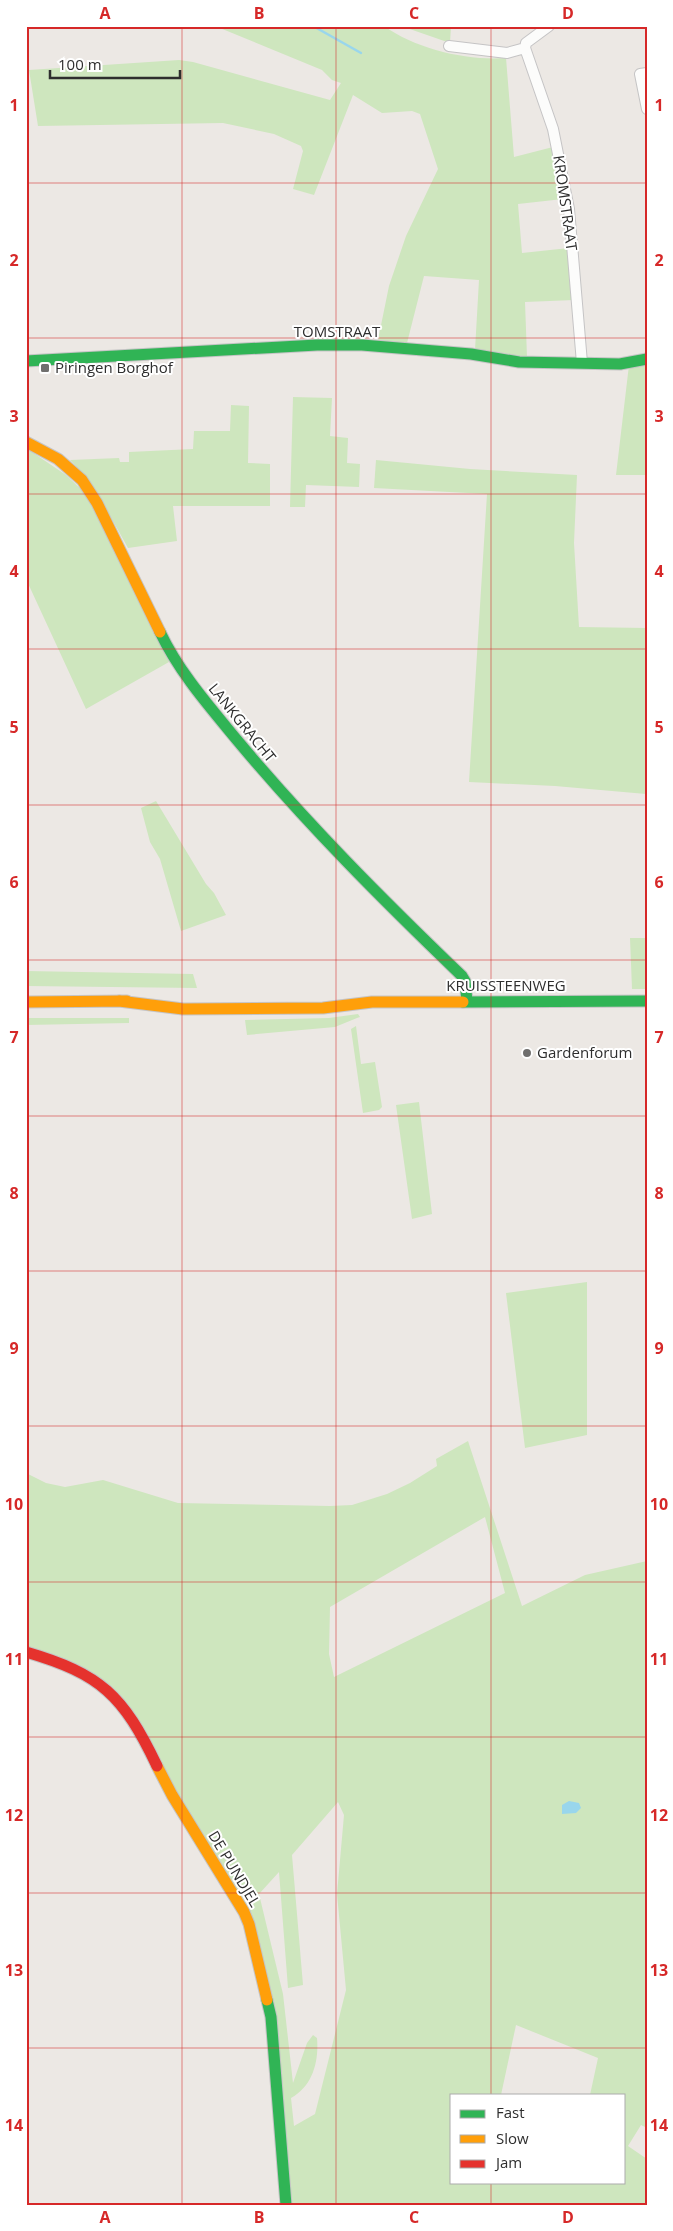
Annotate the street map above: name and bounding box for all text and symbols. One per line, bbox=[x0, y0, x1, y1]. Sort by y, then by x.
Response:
text: A bbox=[99, 2, 111, 24]
text: B bbox=[254, 2, 264, 24]
text: C bbox=[409, 2, 419, 24]
text: D bbox=[562, 2, 574, 24]
scale bar bbox=[50, 48, 180, 80]
text: 100 m bbox=[58, 54, 102, 74]
text: 1 bbox=[9, 94, 19, 116]
text: 1 bbox=[654, 94, 664, 116]
street label: KROMSTRAAT bbox=[549, 154, 583, 253]
text: 2 bbox=[9, 249, 19, 271]
text: 2 bbox=[654, 249, 664, 271]
street label: TOMSTRAAT bbox=[294, 321, 381, 341]
place label: Piringen Borghof bbox=[55, 357, 174, 377]
marker: Piringen Borghof bbox=[39, 362, 51, 374]
text: 3 bbox=[9, 405, 19, 427]
text: 3 bbox=[654, 405, 664, 427]
text: 4 bbox=[9, 560, 19, 582]
text: 4 bbox=[654, 560, 664, 582]
street label: LANKGRACHT bbox=[205, 679, 281, 767]
text: 5 bbox=[9, 716, 19, 738]
text: 5 bbox=[654, 716, 664, 738]
text: 6 bbox=[9, 871, 19, 893]
text: 6 bbox=[654, 871, 664, 893]
street label: KRUISSTEENWEG bbox=[446, 975, 566, 995]
text: 7 bbox=[9, 1026, 19, 1048]
text: 7 bbox=[654, 1026, 664, 1048]
place label: Gardenforum bbox=[537, 1042, 632, 1062]
marker: Gardenforum bbox=[521, 1047, 533, 1059]
text: 8 bbox=[9, 1182, 19, 1204]
text: 8 bbox=[654, 1182, 664, 1204]
text: 9 bbox=[9, 1337, 19, 1359]
text: 9 bbox=[654, 1337, 664, 1359]
text: 10 bbox=[5, 1493, 23, 1515]
text: 10 bbox=[650, 1493, 668, 1515]
text: 11 bbox=[5, 1648, 23, 1670]
text: 11 bbox=[650, 1648, 668, 1670]
text: 12 bbox=[5, 1804, 23, 1826]
text: 12 bbox=[650, 1804, 668, 1826]
street label: DE PUNDJEL bbox=[204, 1827, 266, 1910]
text: 13 bbox=[5, 1959, 23, 1981]
text: 13 bbox=[650, 1959, 668, 1981]
legend bbox=[450, 2094, 626, 2184]
text: Fast bbox=[496, 2102, 525, 2122]
text: 14 bbox=[5, 2114, 23, 2136]
text: 14 bbox=[650, 2114, 668, 2136]
text: Slow bbox=[496, 2128, 529, 2148]
text: Jam bbox=[494, 2152, 522, 2172]
text: A bbox=[99, 2206, 111, 2228]
text: B bbox=[254, 2206, 264, 2228]
text: C bbox=[409, 2206, 419, 2228]
text: D bbox=[562, 2206, 574, 2228]

